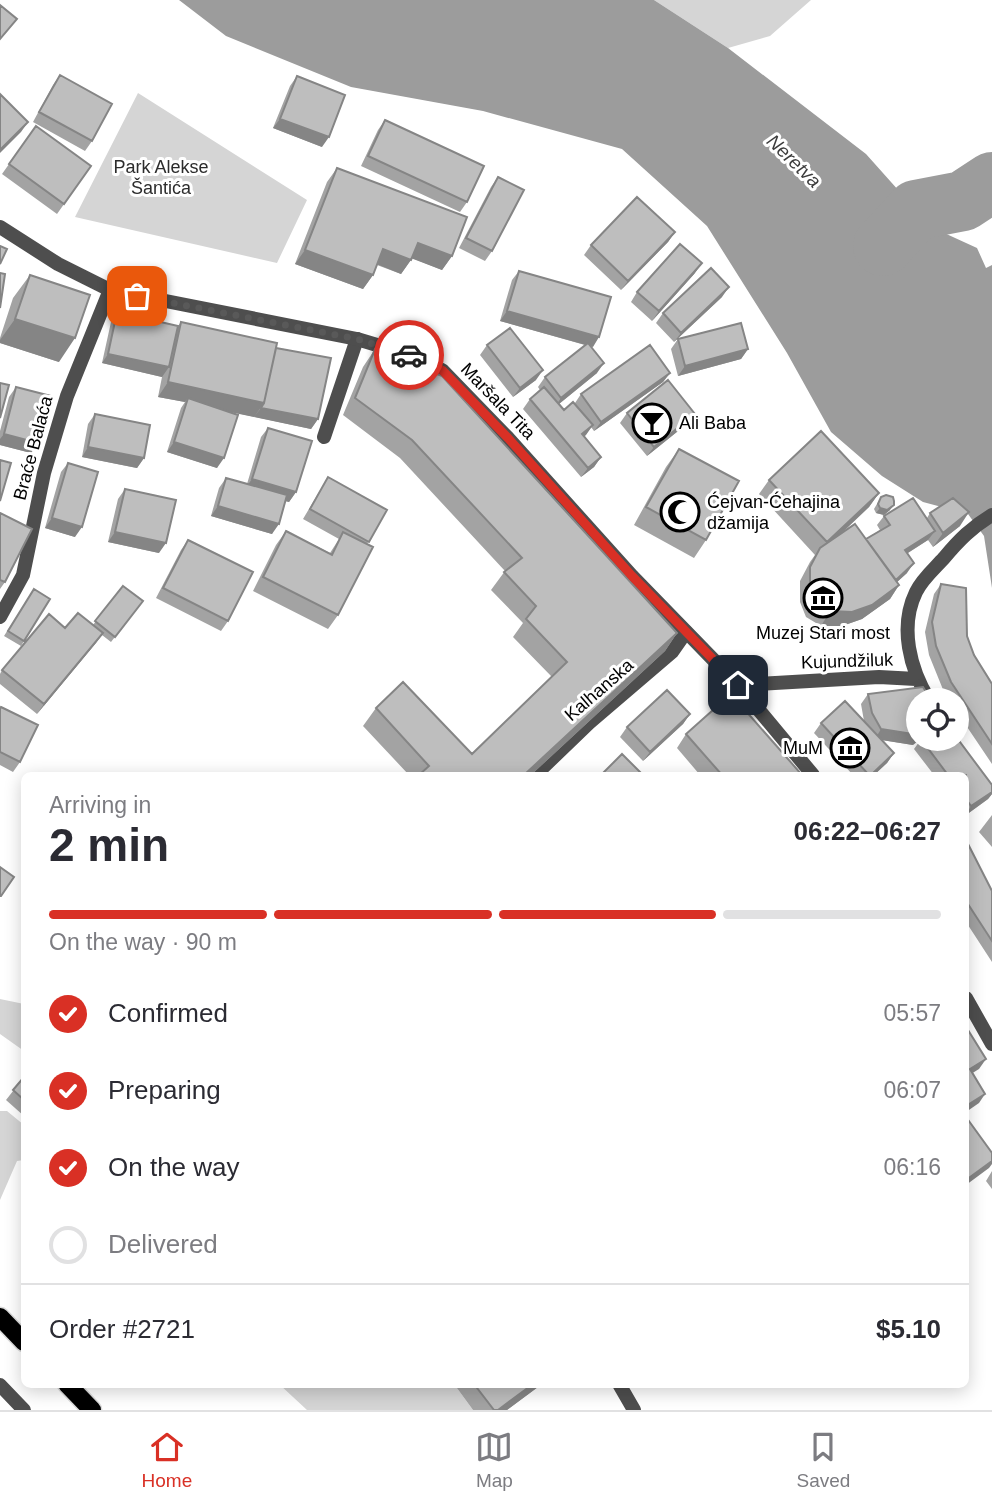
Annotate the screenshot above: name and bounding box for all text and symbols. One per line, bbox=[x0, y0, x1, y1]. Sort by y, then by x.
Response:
water label: Neretva bbox=[763, 130, 825, 192]
park label: Park Alekse Šantića bbox=[113, 157, 209, 198]
pin bbox=[107, 266, 167, 326]
icon: bag bbox=[118, 277, 156, 315]
courier bbox=[374, 320, 444, 390]
icon: car bbox=[390, 336, 428, 374]
street label: Maršala Tita bbox=[457, 359, 540, 444]
street label: Braće Balaća bbox=[9, 393, 57, 502]
bar icon: Ali Baba bbox=[631, 402, 673, 444]
place label: Ali Baba bbox=[679, 413, 747, 433]
mosque icon: Ćejvan-Ćehajina džamija bbox=[659, 491, 701, 533]
place label: Ćejvan-Ćehajina džamija bbox=[707, 491, 841, 533]
museum icon: Muzej Stari most bbox=[802, 577, 844, 619]
place label: Muzej Stari most bbox=[756, 623, 890, 643]
street label: Kujundžiluk bbox=[801, 649, 894, 673]
street label: Kalhanska bbox=[561, 654, 638, 725]
pin bbox=[708, 655, 768, 715]
icon: home bbox=[719, 666, 757, 704]
map controls bbox=[906, 688, 969, 751]
button: locate bbox=[906, 688, 969, 751]
museum icon: MuM bbox=[829, 727, 871, 769]
place label: MuM bbox=[783, 738, 823, 758]
text: Arriving in bbox=[49, 792, 151, 818]
text: 06:22–06:27 bbox=[794, 816, 941, 846]
text: 2 min bbox=[49, 819, 169, 871]
text: On the way · 90 m bbox=[49, 929, 237, 955]
icon: check bbox=[49, 995, 87, 1033]
text: Confirmed bbox=[108, 998, 228, 1028]
text: 05:57 bbox=[883, 1000, 941, 1026]
icon: check bbox=[49, 1072, 87, 1110]
text: Preparing bbox=[108, 1075, 221, 1105]
text: 06:07 bbox=[883, 1077, 941, 1103]
icon: check bbox=[49, 1149, 87, 1187]
text: On the way bbox=[108, 1152, 240, 1182]
text: 06:16 bbox=[883, 1154, 941, 1180]
text: Delivered bbox=[108, 1229, 218, 1259]
text: Order #2721 bbox=[49, 1314, 195, 1344]
text: $5.10 bbox=[876, 1314, 941, 1344]
tab: Home bbox=[142, 1428, 192, 1492]
tab: Map bbox=[475, 1428, 513, 1492]
tab: Saved bbox=[797, 1428, 850, 1492]

